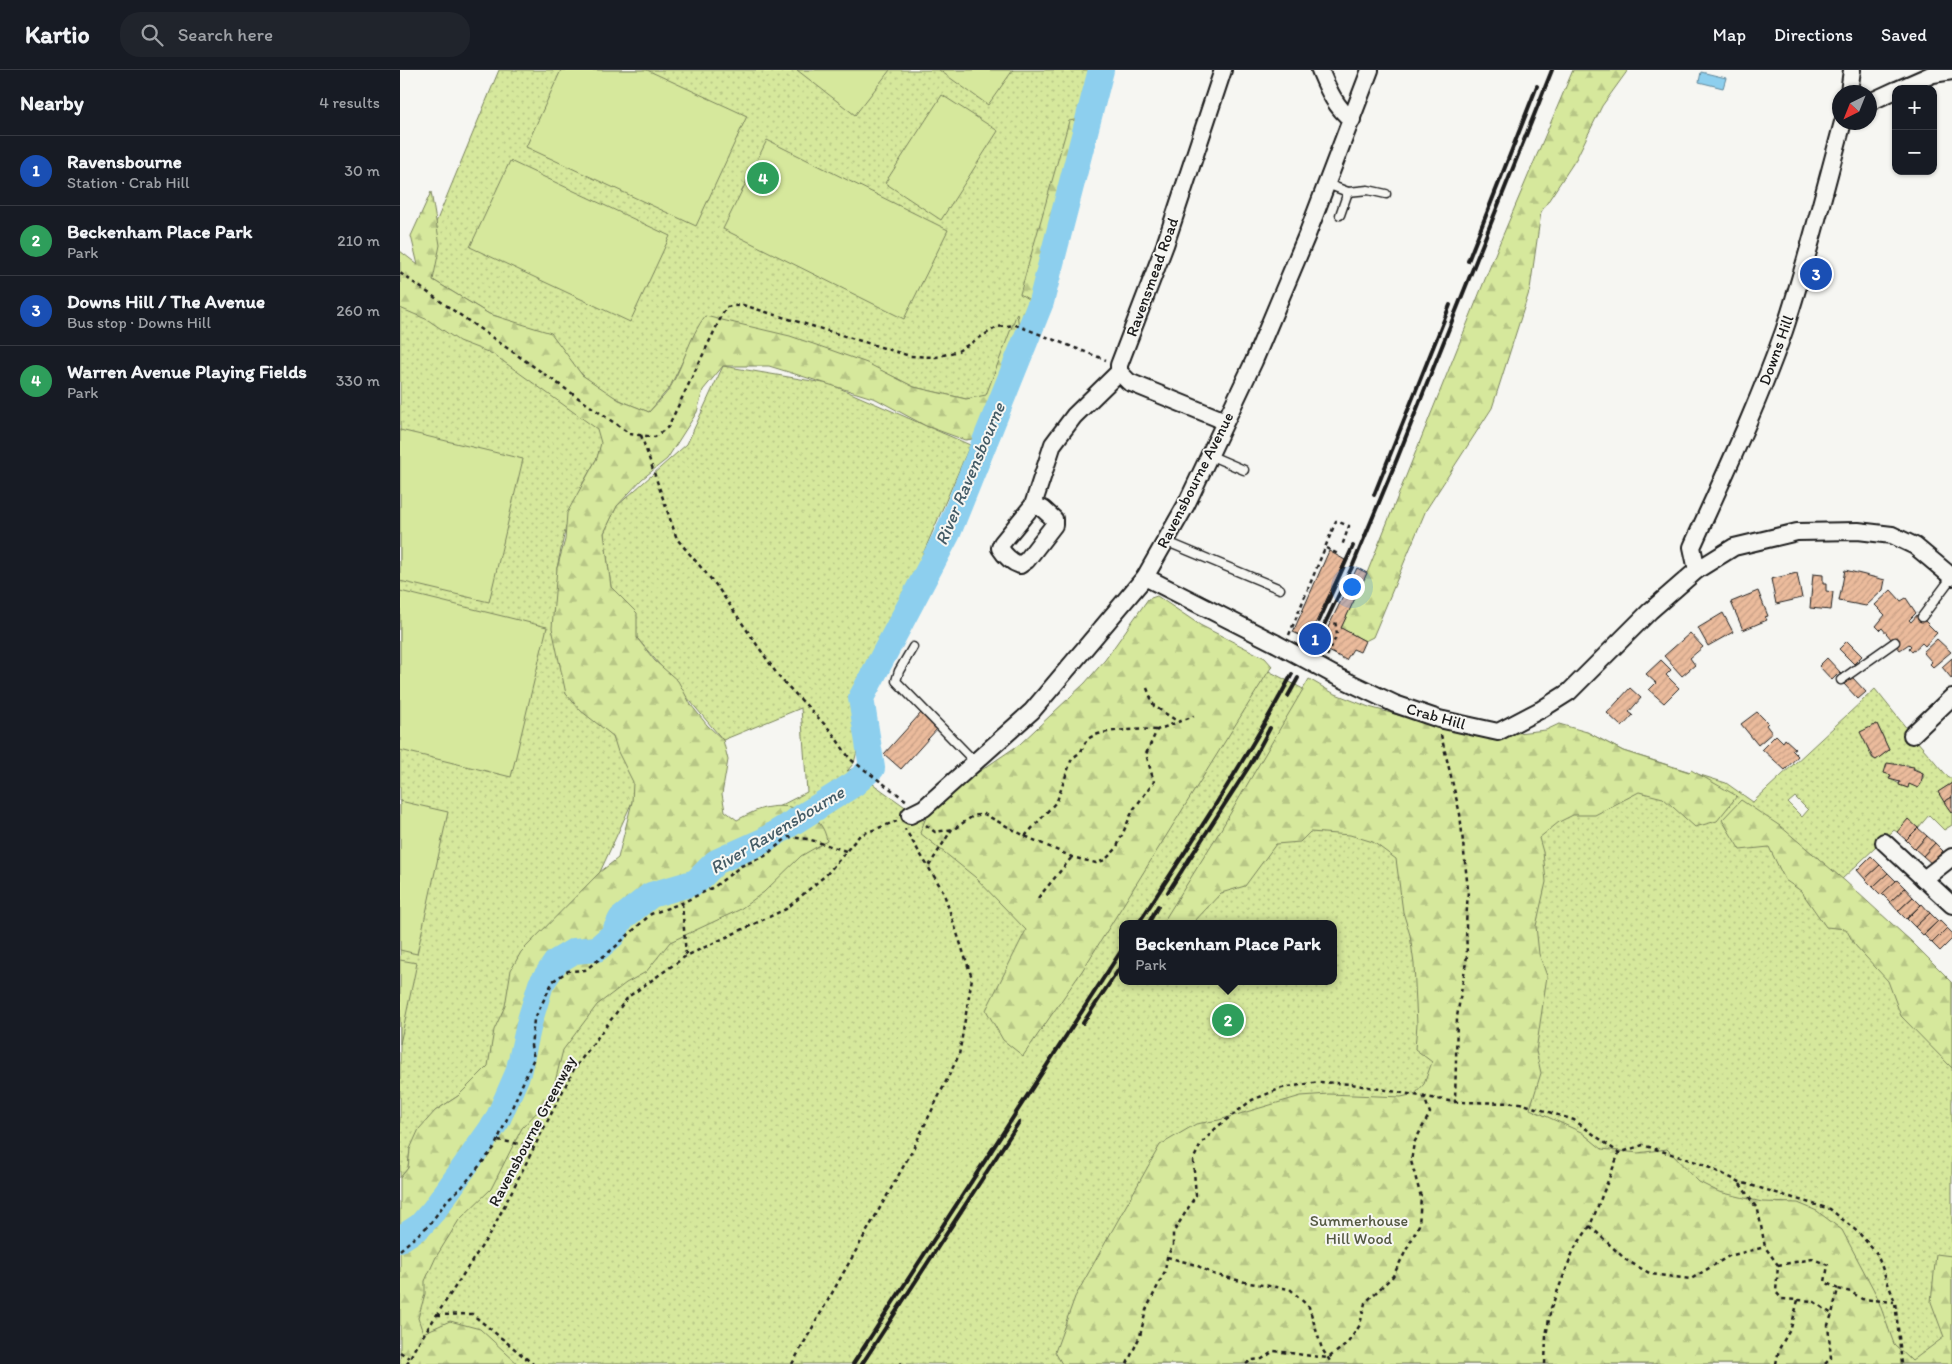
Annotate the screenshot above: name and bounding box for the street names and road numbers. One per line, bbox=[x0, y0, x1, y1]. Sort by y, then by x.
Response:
street label: Ravensmead Road bbox=[1122, 215, 1182, 339]
street label: Downs Hill bbox=[1755, 312, 1798, 388]
street label: Ravensbourne Avenue bbox=[1152, 409, 1238, 551]
street label: Crab Hill bbox=[1404, 698, 1468, 734]
street label: Ravensbourne Greenway bbox=[484, 1052, 580, 1210]

